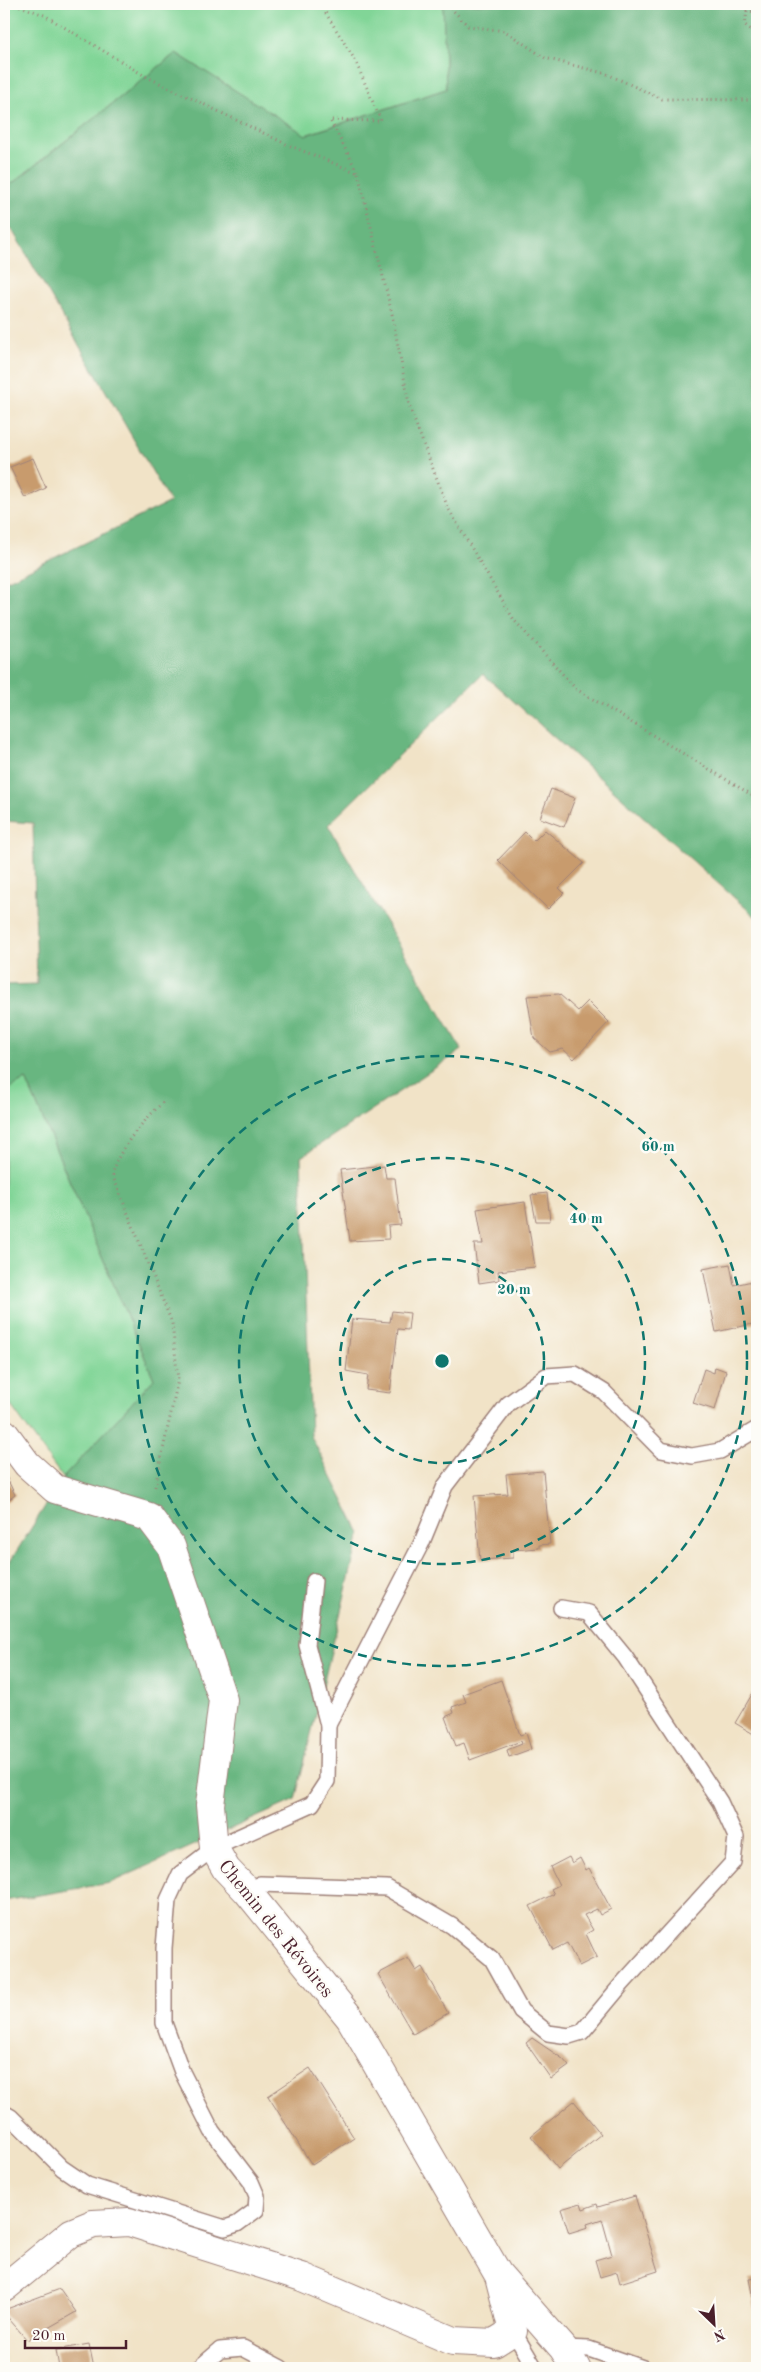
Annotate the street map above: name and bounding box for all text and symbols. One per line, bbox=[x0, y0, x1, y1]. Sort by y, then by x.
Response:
text: 60 m bbox=[641, 1140, 675, 1155]
text: 40 m bbox=[569, 1212, 603, 1227]
text: 20 m bbox=[497, 1283, 531, 1298]
centre of rings bbox=[433, 1352, 451, 1370]
street label: Chemin des Révoires bbox=[214, 1857, 336, 2002]
north arrow bbox=[688, 2300, 738, 2350]
scale bar bbox=[25, 2317, 126, 2349]
text: N bbox=[711, 2326, 727, 2344]
text: 20 m bbox=[32, 2329, 66, 2344]

